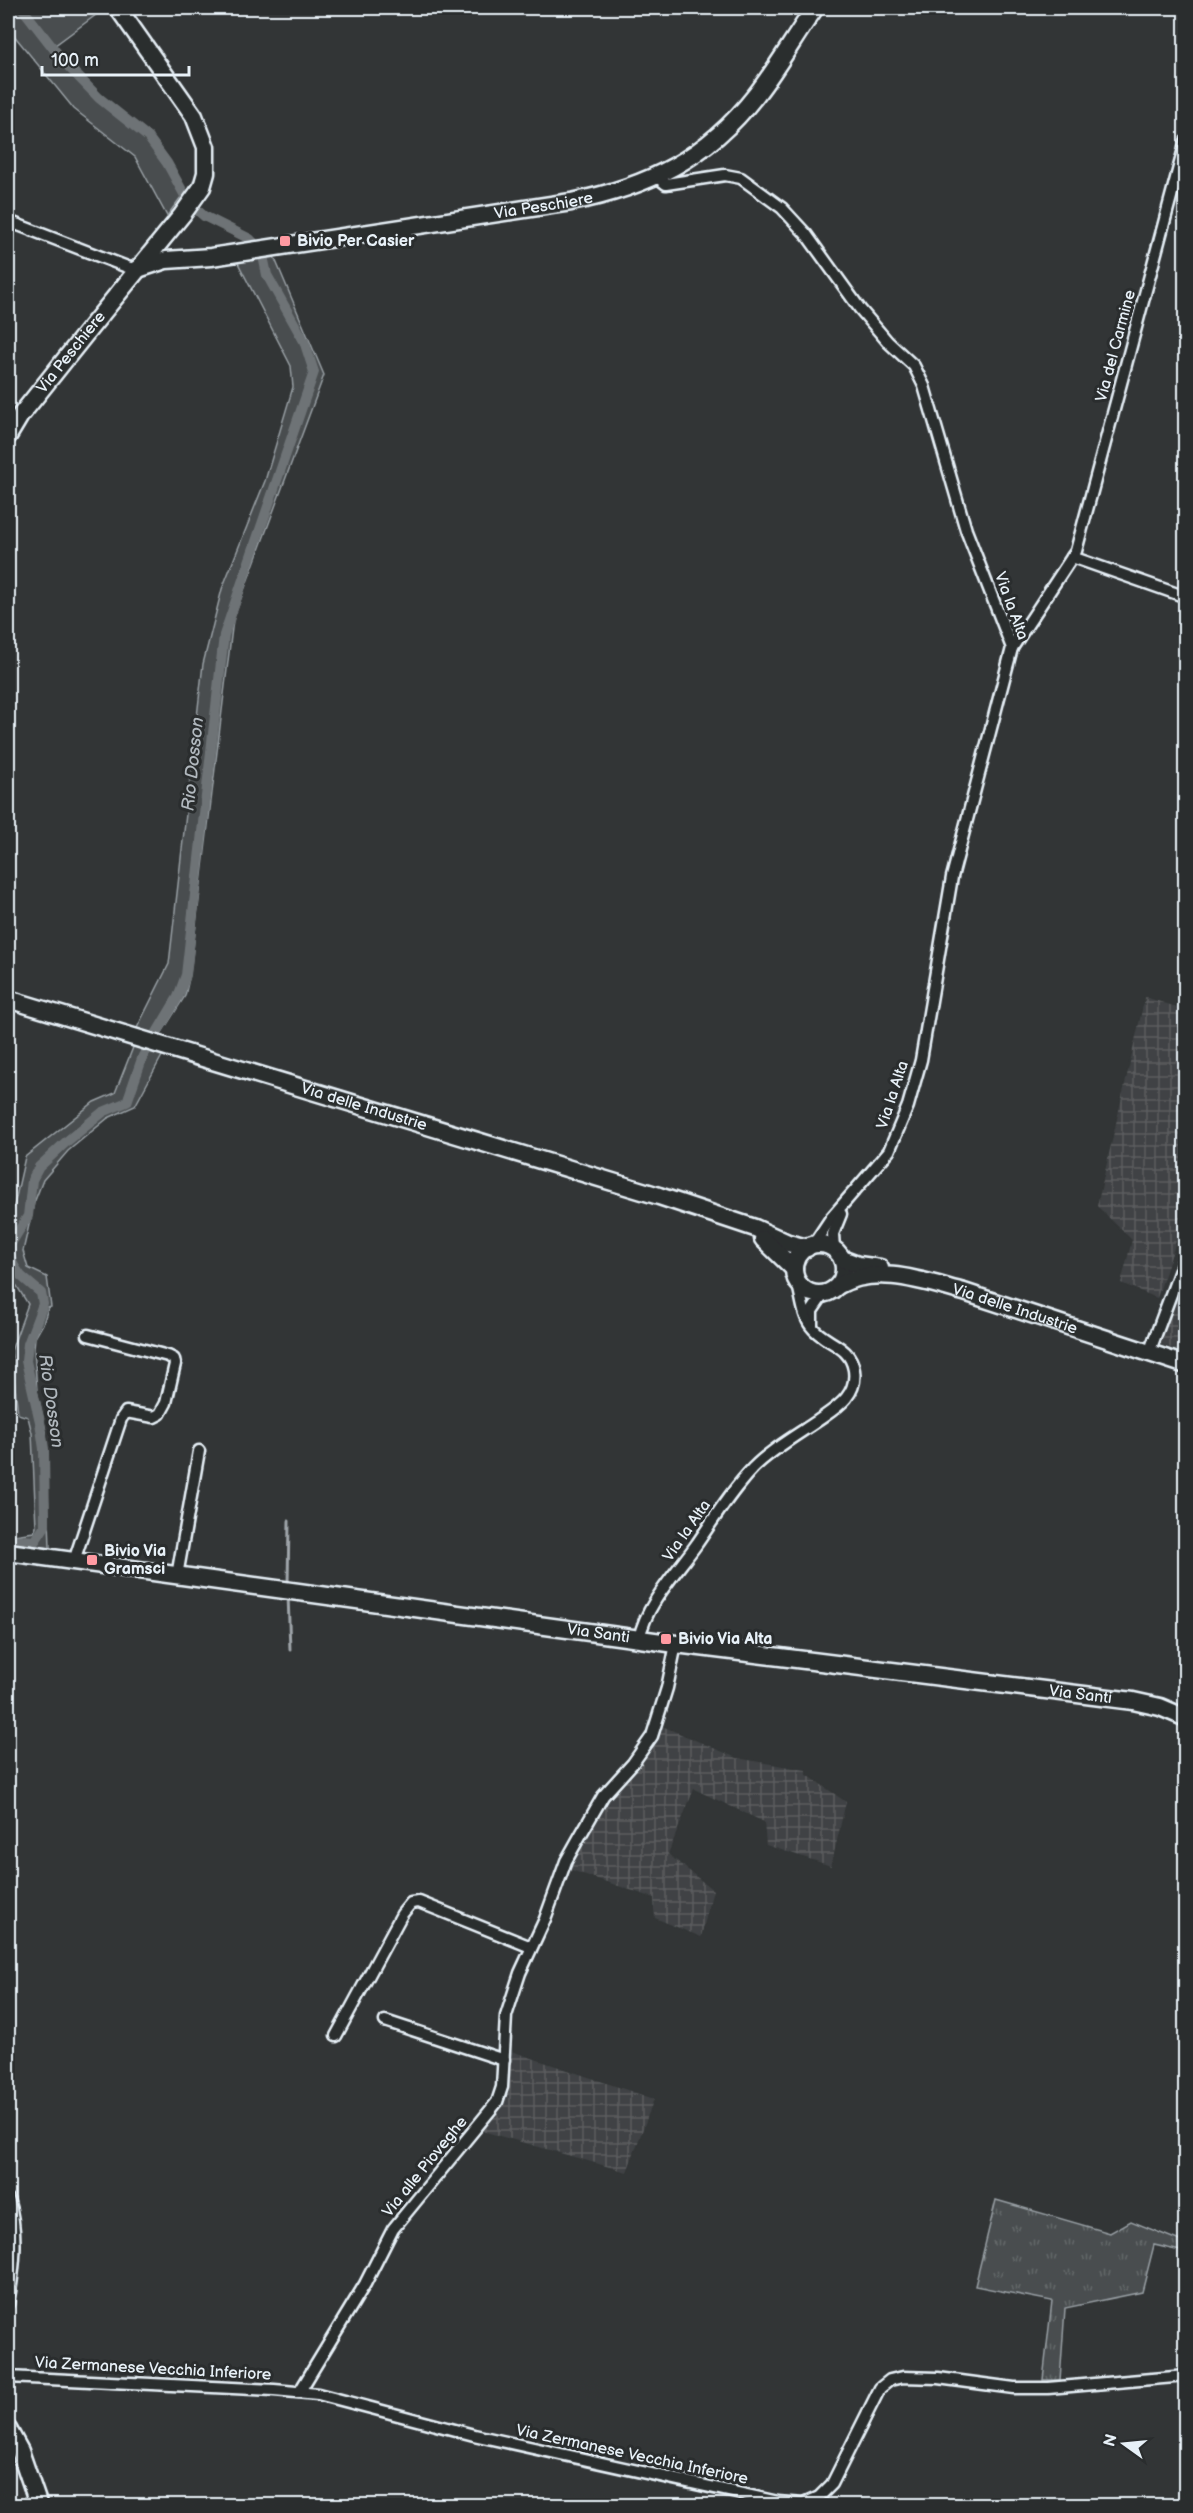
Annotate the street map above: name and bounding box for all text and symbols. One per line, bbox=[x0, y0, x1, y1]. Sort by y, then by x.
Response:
scale bar bbox=[42, 39, 189, 77]
text: 100 m bbox=[51, 50, 99, 71]
street label: Via Peschiere bbox=[493, 188, 595, 223]
place label: Bivio Per Casier bbox=[297, 232, 415, 251]
marker: Bivio Per Casier bbox=[278, 234, 292, 248]
street label: Via del Carmine bbox=[1092, 287, 1140, 404]
street label: Via Peschiere bbox=[32, 307, 110, 397]
street label: Via la Alta bbox=[990, 570, 1032, 642]
water label: Rio Dosson bbox=[178, 716, 208, 812]
street label: Via la Alta bbox=[873, 1058, 913, 1132]
street label: Via delle Industrie bbox=[299, 1079, 430, 1135]
street label: Via delle Industrie bbox=[950, 1280, 1080, 1338]
water label: Rio Dosson bbox=[34, 1353, 68, 1449]
street label: Via la Alta bbox=[659, 1497, 715, 1565]
place label: Bivio Via Gramsci bbox=[104, 1542, 166, 1579]
marker: Bivio Via Gramsci bbox=[85, 1553, 99, 1567]
street label: Via Santi bbox=[566, 1620, 631, 1647]
place label: Bivio Via Alta bbox=[678, 1630, 773, 1649]
marker: Bivio Via Alta bbox=[659, 1632, 673, 1646]
street label: Via Santi bbox=[1048, 1681, 1113, 1708]
street label: Via alle Pioveghe bbox=[379, 2112, 472, 2221]
street label: Via Zermanese Vecchia Inferiore bbox=[34, 2353, 272, 2385]
north arrow bbox=[1094, 2414, 1154, 2474]
street label: Via Zermanese Vecchia Inferiore bbox=[514, 2421, 750, 2489]
text: N bbox=[1100, 2432, 1122, 2449]

